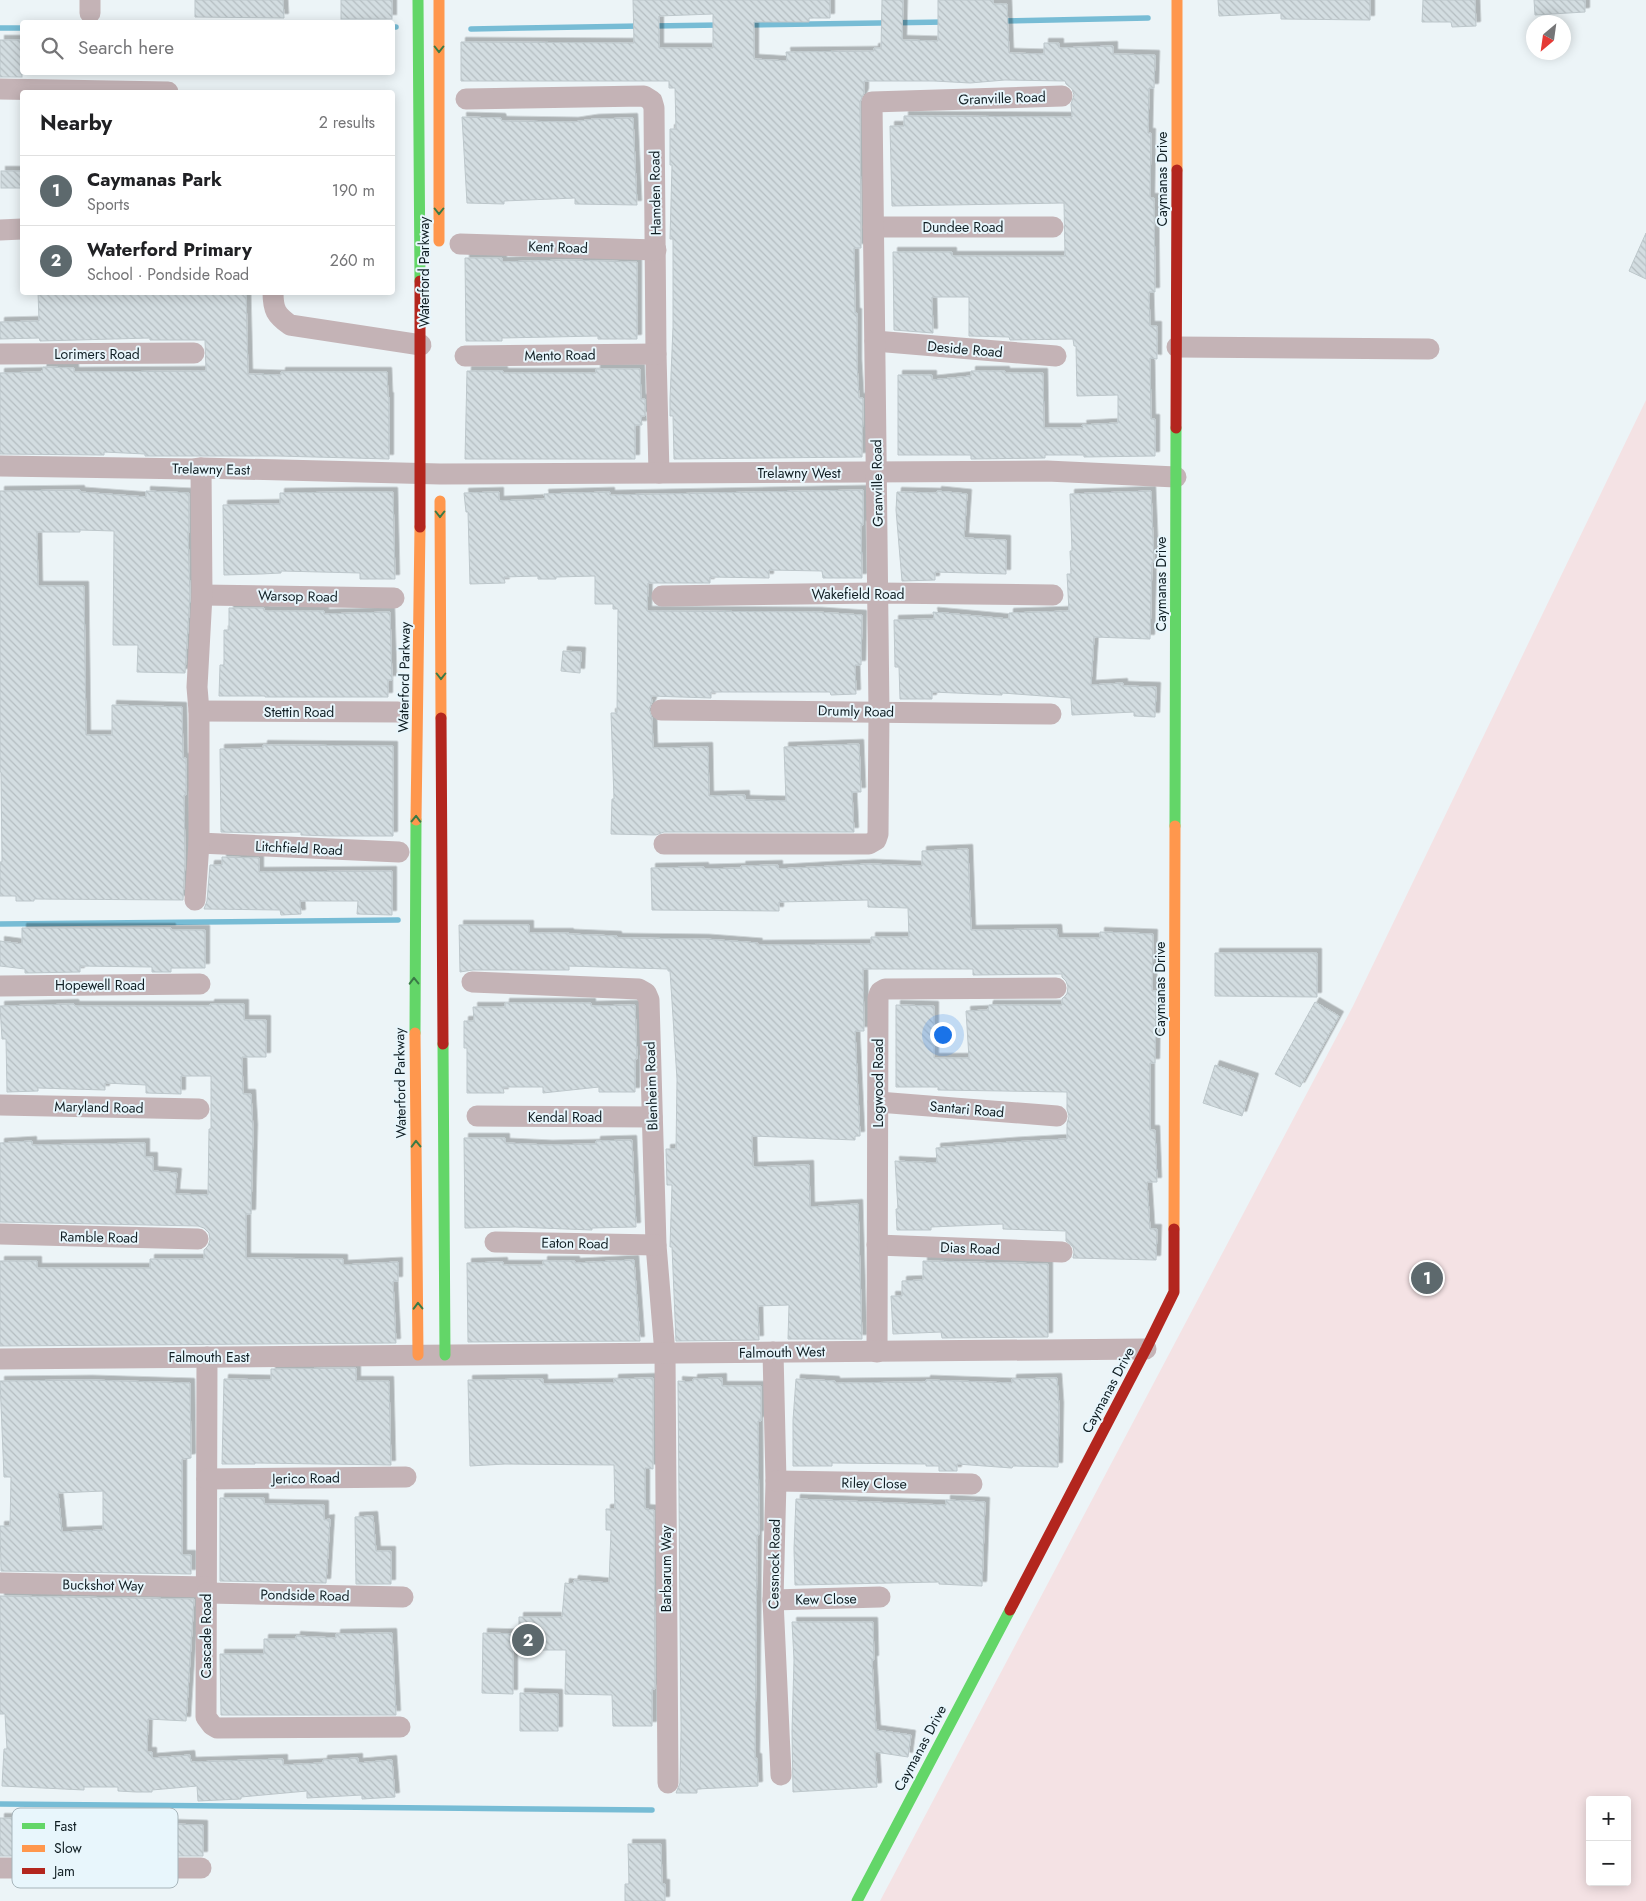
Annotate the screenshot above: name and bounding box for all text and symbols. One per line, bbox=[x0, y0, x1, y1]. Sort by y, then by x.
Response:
north arrow bbox=[1526, 15, 1571, 60]
search box bbox=[20, 20, 395, 75]
icon: search bbox=[38, 34, 66, 62]
text: Search here bbox=[78, 34, 174, 61]
one-way arrow bbox=[434, 45, 444, 53]
street label: Granville Road bbox=[958, 86, 1046, 110]
text: Nearby bbox=[40, 108, 112, 138]
text: 2 results bbox=[319, 111, 375, 134]
street label: Caymanas Drive bbox=[1152, 131, 1172, 227]
street label: Hamden Road bbox=[644, 151, 666, 235]
text: Caymanas Park bbox=[87, 166, 222, 193]
text: 1 bbox=[52, 179, 60, 202]
text: 190 m bbox=[332, 179, 375, 202]
text: Sports bbox=[87, 193, 129, 216]
one-way arrow bbox=[434, 208, 444, 215]
street label: Waterford Parkway bbox=[414, 216, 434, 327]
street label: Dundee Road bbox=[922, 217, 1004, 237]
text: Waterford Primary bbox=[87, 236, 252, 263]
street label: Kent Road bbox=[528, 236, 588, 258]
text: 2 bbox=[51, 249, 61, 272]
text: 260 m bbox=[330, 249, 375, 272]
text: School · Pondside Road bbox=[87, 263, 249, 286]
street label: Deside Road bbox=[926, 336, 1004, 362]
street label: Lorimers Road bbox=[54, 344, 140, 364]
street label: Mento Road bbox=[524, 344, 596, 366]
street label: Granville Road bbox=[866, 439, 888, 527]
street label: Trelawny East bbox=[172, 458, 251, 480]
street label: Trelawny West bbox=[757, 463, 841, 483]
one-way arrow bbox=[435, 510, 445, 518]
street label: Caymanas Drive bbox=[1151, 536, 1171, 632]
street label: Wakefield Road bbox=[812, 584, 904, 604]
street label: Warsop Road bbox=[258, 585, 338, 607]
street label: Waterford Parkway bbox=[393, 621, 415, 733]
one-way arrow bbox=[435, 672, 446, 680]
street label: Drumly Road bbox=[818, 700, 894, 722]
street label: Stettin Road bbox=[264, 702, 334, 722]
one-way arrow bbox=[411, 815, 422, 823]
street label: Litchfield Road bbox=[255, 836, 343, 860]
street label: Caymanas Drive bbox=[1150, 941, 1170, 1037]
street label: Hopewell Road bbox=[55, 975, 145, 995]
one-way arrow bbox=[409, 977, 419, 985]
your location bbox=[930, 1022, 956, 1048]
street label: Waterford Parkway bbox=[389, 1027, 411, 1139]
street label: Logwood Road bbox=[868, 1039, 888, 1127]
street label: Blenheim Road bbox=[639, 1041, 663, 1131]
street label: Maryland Road bbox=[54, 1096, 144, 1118]
street label: Santari Road bbox=[929, 1096, 1005, 1122]
street label: Kendal Road bbox=[528, 1107, 602, 1127]
one-way arrow bbox=[411, 1140, 421, 1148]
street label: Ramble Road bbox=[60, 1226, 138, 1248]
street label: Eaton Road bbox=[541, 1232, 609, 1254]
street label: Dias Road bbox=[940, 1237, 1000, 1259]
pin: 1 bbox=[1411, 1259, 1443, 1297]
one-way arrow bbox=[413, 1302, 423, 1310]
street label: Falmouth West bbox=[739, 1341, 826, 1363]
street label: Caymanas Drive bbox=[1077, 1343, 1139, 1437]
street label: Falmouth East bbox=[169, 1347, 250, 1367]
street label: Jerico Road bbox=[270, 1467, 340, 1489]
street label: Riley Close bbox=[841, 1472, 907, 1494]
street label: Cessnock Road bbox=[763, 1519, 785, 1609]
street label: Barbarum Way bbox=[656, 1525, 676, 1612]
street label: Buckshot Way bbox=[62, 1574, 145, 1596]
street label: Pondside Road bbox=[260, 1584, 350, 1606]
street label: Kew Close bbox=[795, 1588, 857, 1610]
street label: Cascade Road bbox=[196, 1594, 216, 1678]
pin: 2 bbox=[512, 1621, 544, 1659]
street label: Caymanas Drive bbox=[889, 1701, 951, 1795]
map controls bbox=[1586, 1796, 1631, 1886]
button: + bbox=[1586, 1796, 1631, 1841]
legend bbox=[12, 1808, 178, 1888]
text: Fast bbox=[54, 1816, 77, 1836]
text: Slow bbox=[54, 1838, 82, 1858]
button: − bbox=[1586, 1841, 1631, 1886]
text: Jam bbox=[52, 1861, 75, 1881]

